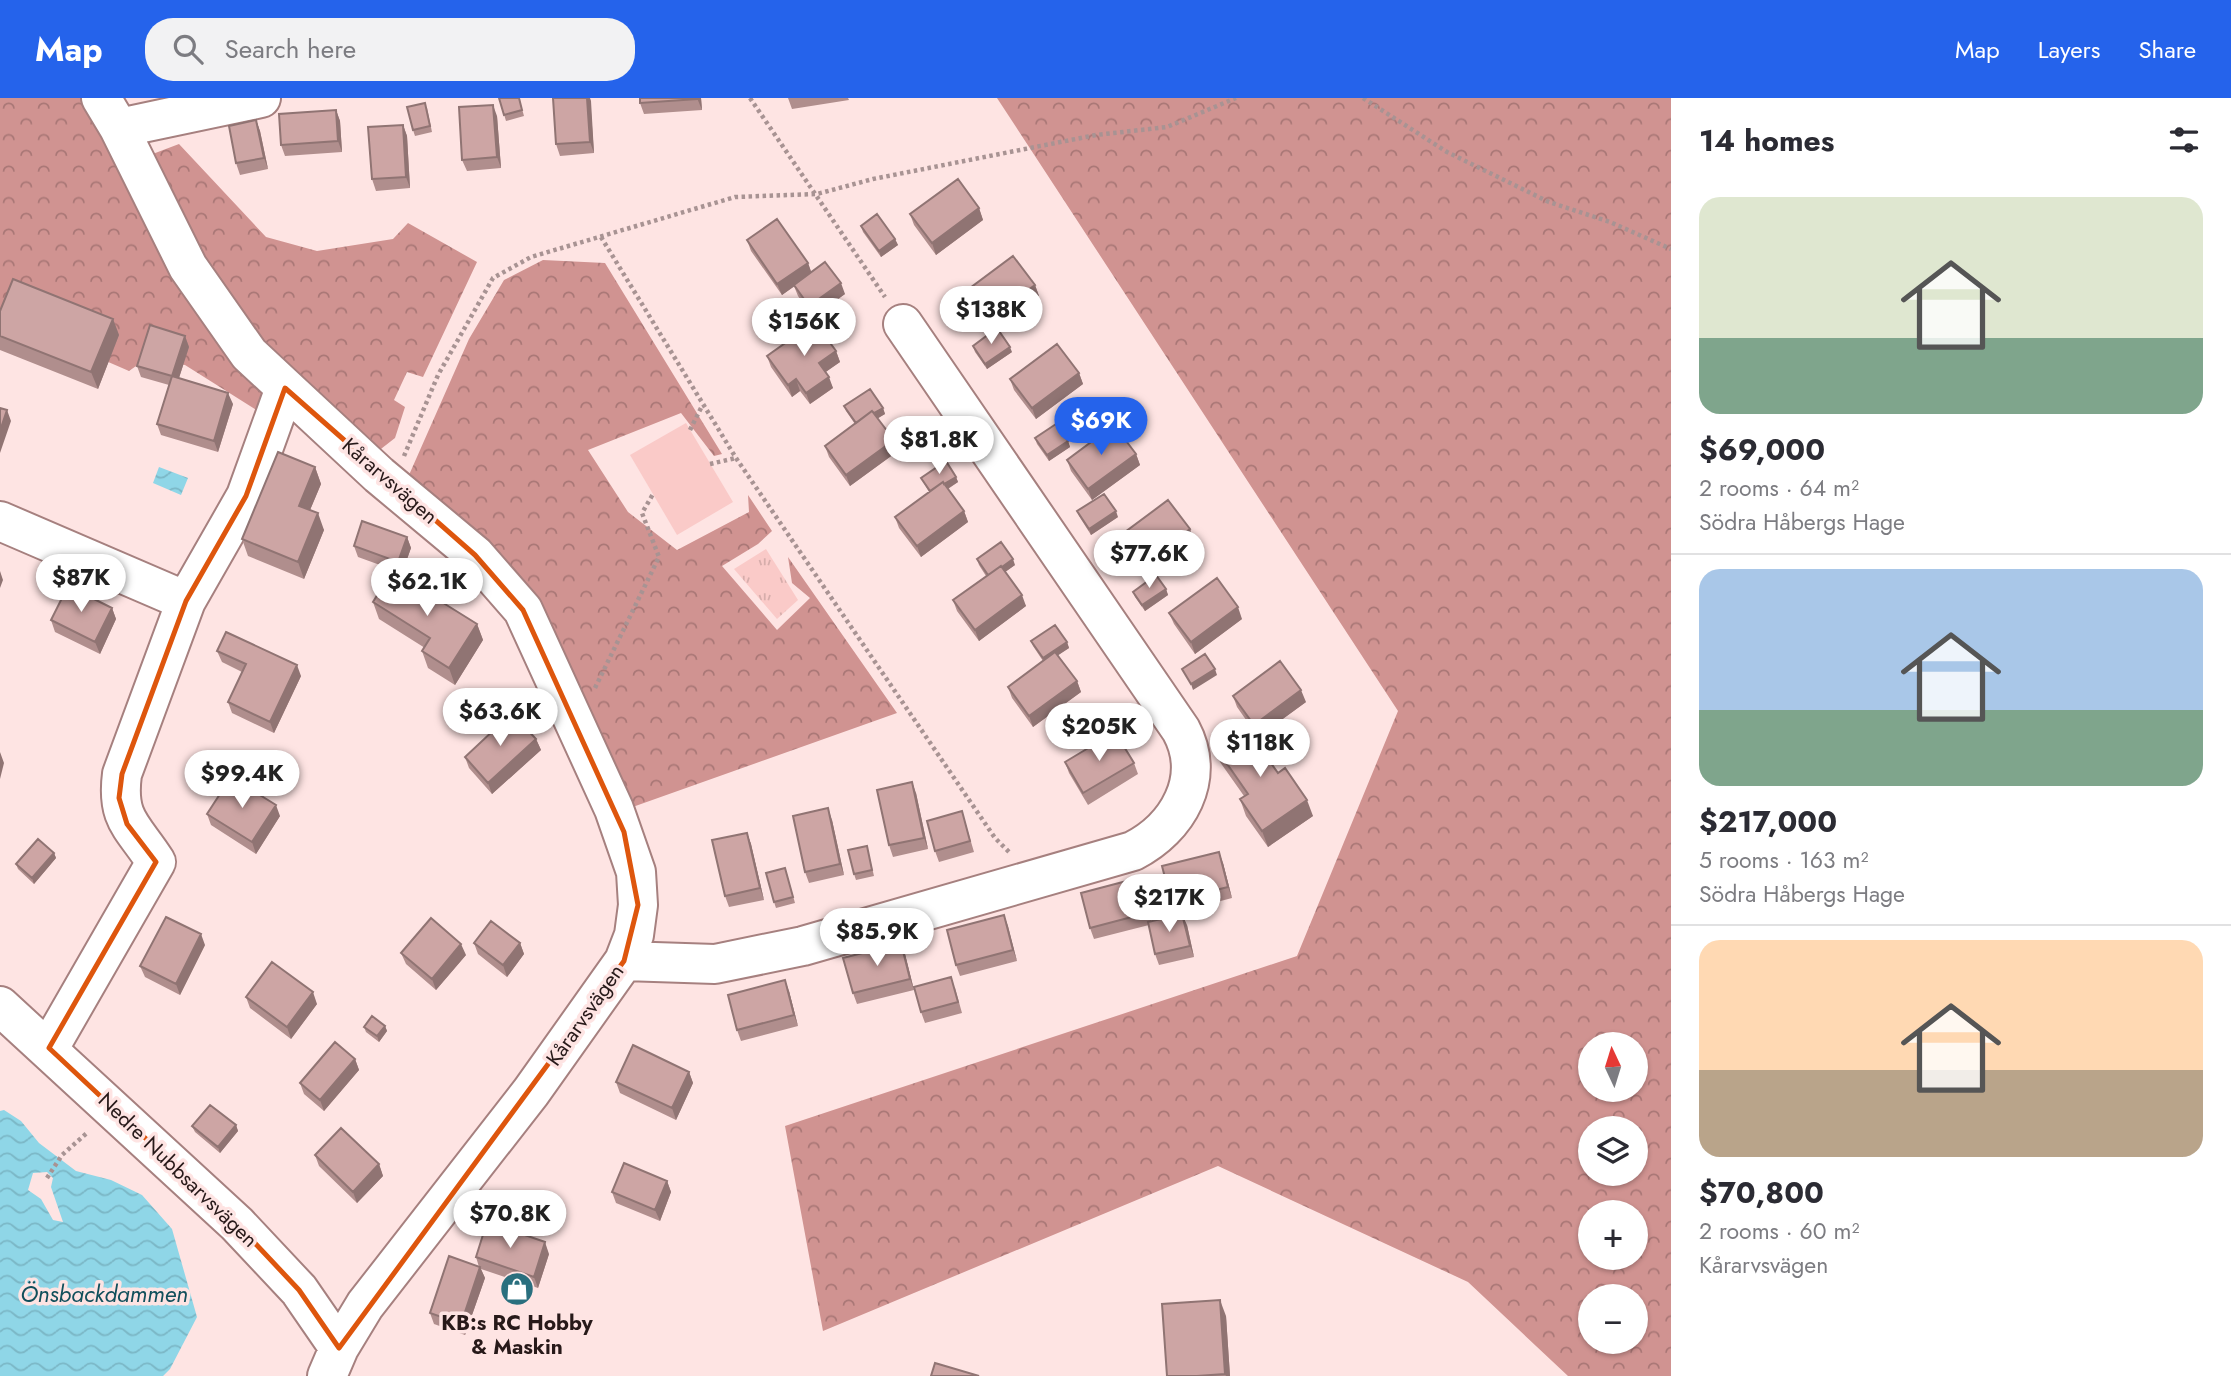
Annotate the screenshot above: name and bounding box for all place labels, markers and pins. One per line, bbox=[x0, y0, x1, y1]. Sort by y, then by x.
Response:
pin: $138K bbox=[942, 286, 1040, 346]
pin: $156K bbox=[755, 299, 853, 358]
pin: $69K bbox=[1060, 398, 1142, 457]
pin: $81.8K bbox=[882, 416, 996, 476]
pin: $77.6K bbox=[1092, 531, 1206, 590]
pin: $87K bbox=[40, 554, 122, 614]
pin: $62.1K bbox=[370, 559, 484, 618]
pin: $63.6K bbox=[443, 688, 557, 748]
pin: $205K bbox=[1050, 704, 1148, 763]
pin: $118K bbox=[1211, 720, 1309, 779]
pin: $99.4K bbox=[185, 750, 299, 810]
pin: $217K bbox=[1120, 874, 1218, 934]
pin: $85.9K bbox=[820, 908, 934, 968]
pin: $70.8K bbox=[453, 1190, 567, 1250]
shop icon: KB:s RC Hobby & Maskin bbox=[498, 1270, 536, 1308]
place label: KB:s RC Hobby & Maskin bbox=[441, 1308, 594, 1362]

